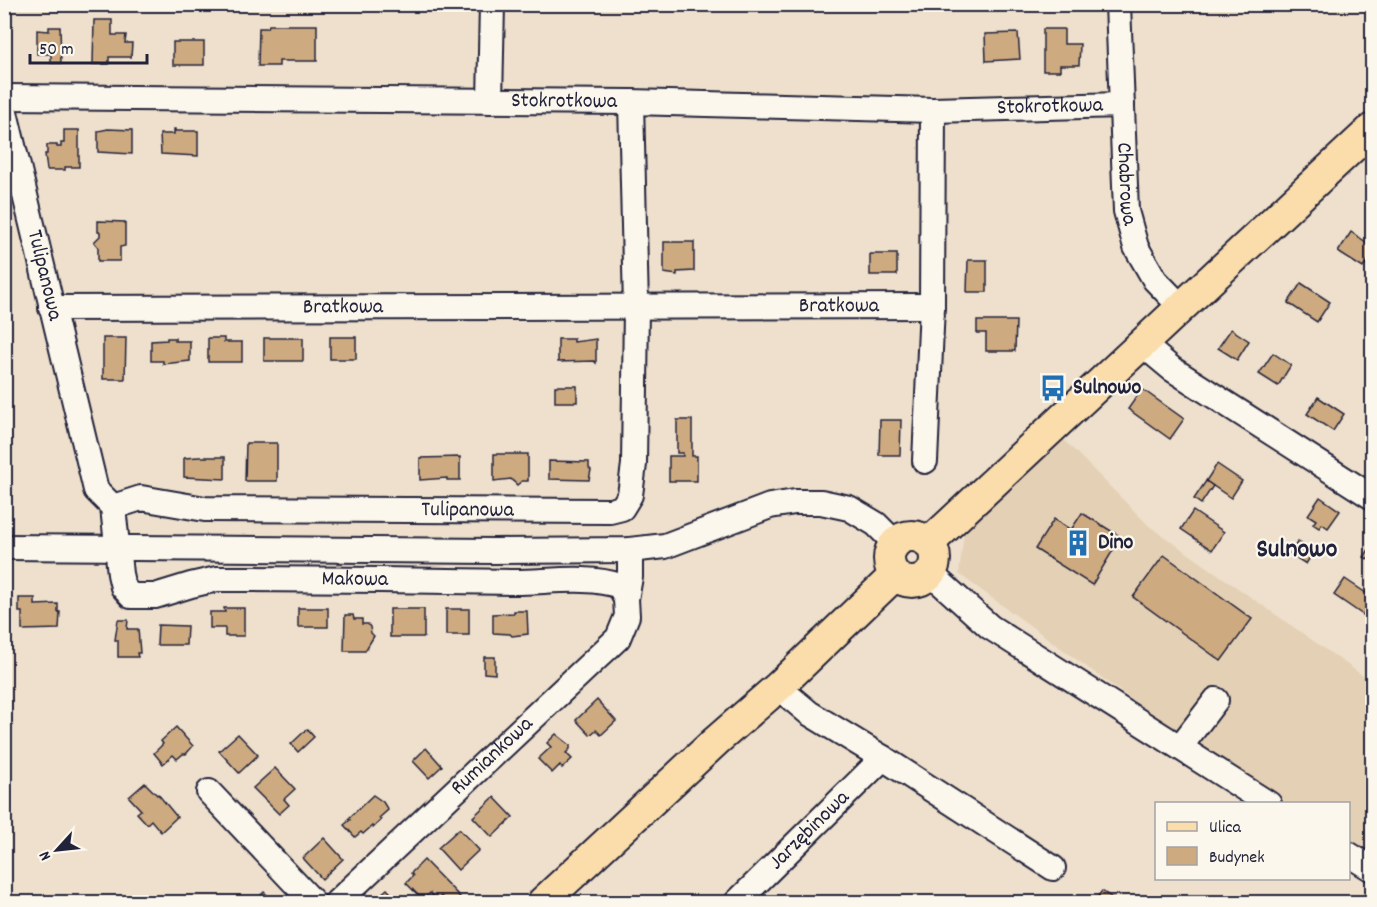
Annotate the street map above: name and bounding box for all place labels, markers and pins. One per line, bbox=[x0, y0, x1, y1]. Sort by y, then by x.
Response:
bus stop icon: Sulnowo bbox=[1038, 373, 1068, 403]
place label: Sulnowo bbox=[1073, 373, 1142, 404]
building icon: Dino bbox=[1063, 528, 1093, 558]
place label: Dino bbox=[1098, 528, 1134, 559]

